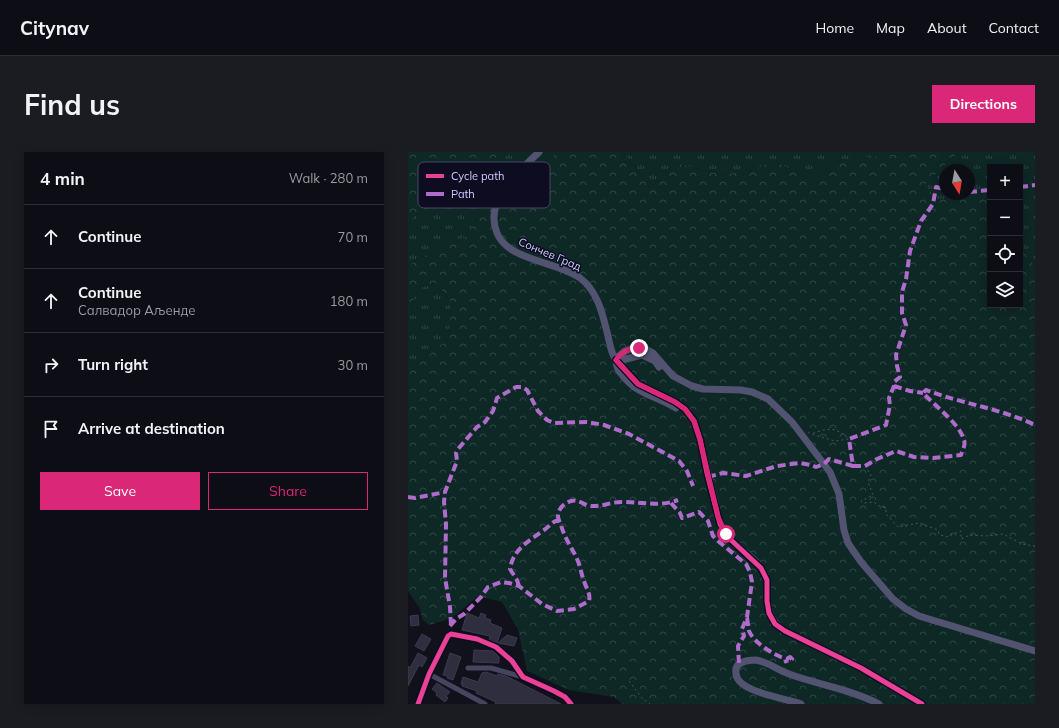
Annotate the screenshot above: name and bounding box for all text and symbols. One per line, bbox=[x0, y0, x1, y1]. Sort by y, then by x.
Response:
text: Citynav bbox=[20, 16, 89, 40]
text: Home bbox=[815, 19, 854, 37]
text: Map bbox=[876, 19, 905, 37]
text: About bbox=[927, 19, 967, 37]
text: Contact bbox=[989, 19, 1039, 37]
button: Directions bbox=[932, 85, 1035, 123]
text: Find us bbox=[24, 87, 120, 122]
legend bbox=[418, 162, 550, 208]
north arrow bbox=[939, 164, 975, 200]
map controls bbox=[987, 164, 1023, 308]
button: + bbox=[987, 164, 1023, 200]
text: 4 min bbox=[40, 168, 85, 189]
text: Cycle path bbox=[451, 169, 504, 183]
text: Walk · 280 m bbox=[289, 170, 368, 186]
text: Path bbox=[451, 187, 475, 201]
button: − bbox=[987, 200, 1023, 236]
icon: ahead bbox=[40, 226, 62, 248]
text: Continue bbox=[78, 227, 141, 246]
text: 70 m bbox=[338, 229, 368, 245]
street label: Сончев Град bbox=[516, 234, 584, 274]
button: locate bbox=[987, 236, 1023, 272]
button: layers bbox=[987, 272, 1023, 308]
text: Continue bbox=[78, 283, 141, 302]
icon: ahead bbox=[40, 290, 62, 312]
text: 180 m bbox=[330, 293, 368, 309]
text: Салвадор Аљенде bbox=[78, 302, 196, 318]
route end bbox=[630, 339, 648, 357]
icon: right bbox=[40, 354, 62, 376]
text: Turn right bbox=[78, 355, 148, 374]
text: 30 m bbox=[338, 357, 368, 373]
icon: arrive bbox=[40, 418, 62, 440]
text: Arrive at destination bbox=[78, 419, 225, 438]
button: Save bbox=[40, 472, 200, 510]
button: Share bbox=[208, 472, 368, 510]
route start bbox=[717, 525, 735, 543]

